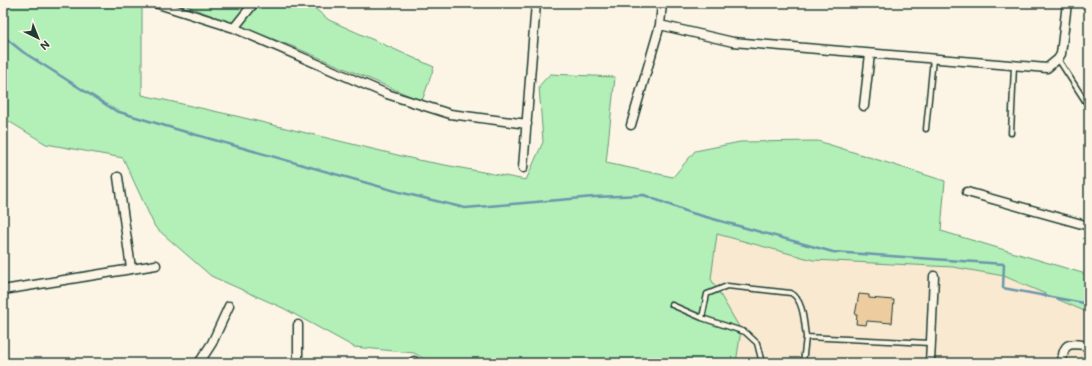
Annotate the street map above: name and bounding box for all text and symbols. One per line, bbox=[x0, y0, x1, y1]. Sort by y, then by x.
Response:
north arrow bbox=[18, 18, 58, 58]
text: N bbox=[37, 37, 53, 54]

